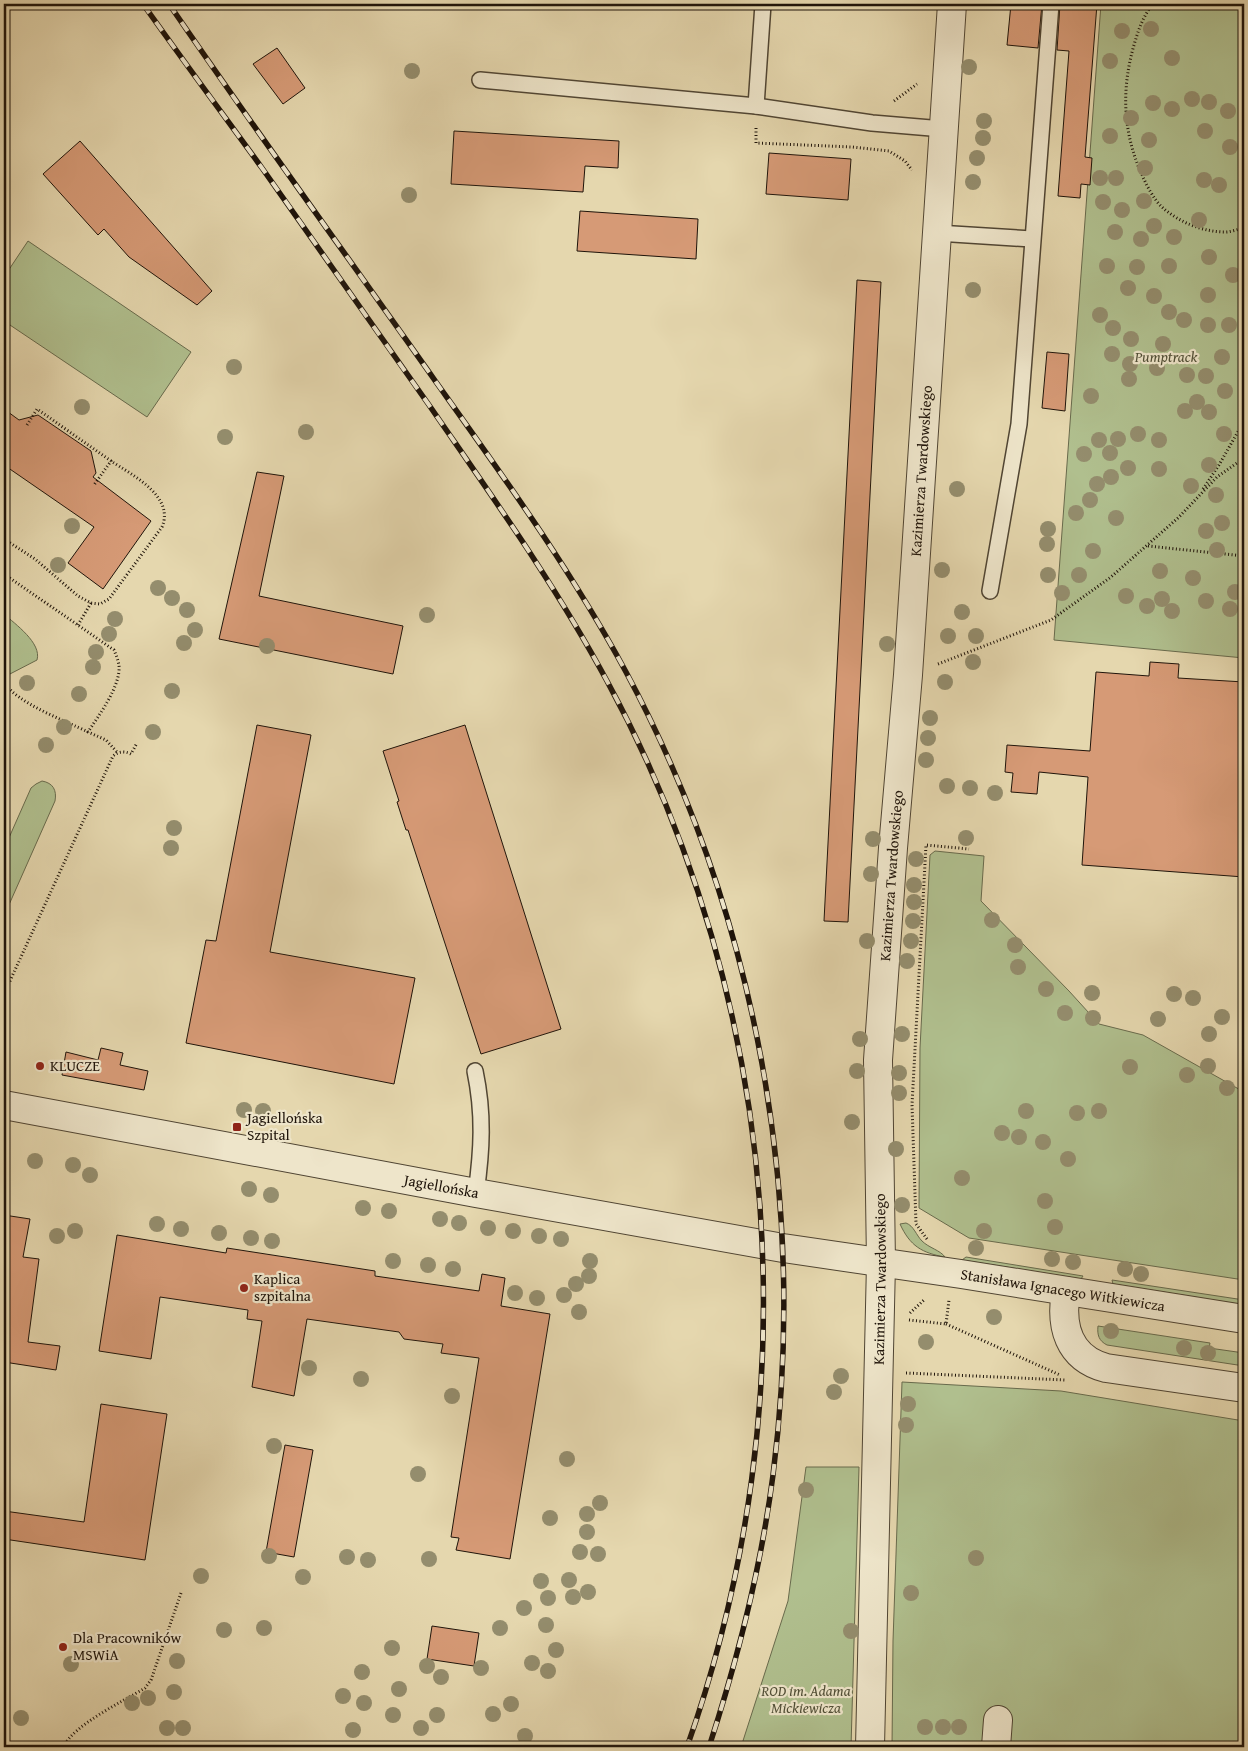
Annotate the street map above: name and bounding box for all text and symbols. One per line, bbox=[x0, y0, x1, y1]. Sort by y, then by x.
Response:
park label: Pumptrack bbox=[1134, 346, 1198, 367]
street label: Kazimierza Twardowskiego bbox=[905, 384, 937, 557]
street label: Kazimierza Twardowskiego bbox=[874, 789, 908, 962]
place label: KLUCZE bbox=[50, 1055, 100, 1076]
marker: KLUCZE bbox=[34, 1060, 46, 1072]
place label: Jagiellońska Szpital bbox=[245, 1107, 323, 1145]
marker: Jagiellońska Szpital bbox=[231, 1121, 243, 1133]
street label: Jagiellońska bbox=[400, 1168, 481, 1203]
street label: Kazimierza Twardowskiego bbox=[868, 1193, 891, 1365]
street label: Stanisława Ignacego Witkiewicza bbox=[959, 1263, 1167, 1316]
place label: Kaplica szpitalna bbox=[254, 1268, 311, 1306]
marker: Kaplica szpitalna bbox=[238, 1282, 250, 1294]
place label: Dla Pracowników MSWiA bbox=[73, 1627, 182, 1665]
marker: Dla Pracowników MSWiA bbox=[57, 1641, 69, 1653]
park label: ROD im. Adama Mickiewicza bbox=[760, 1680, 851, 1718]

